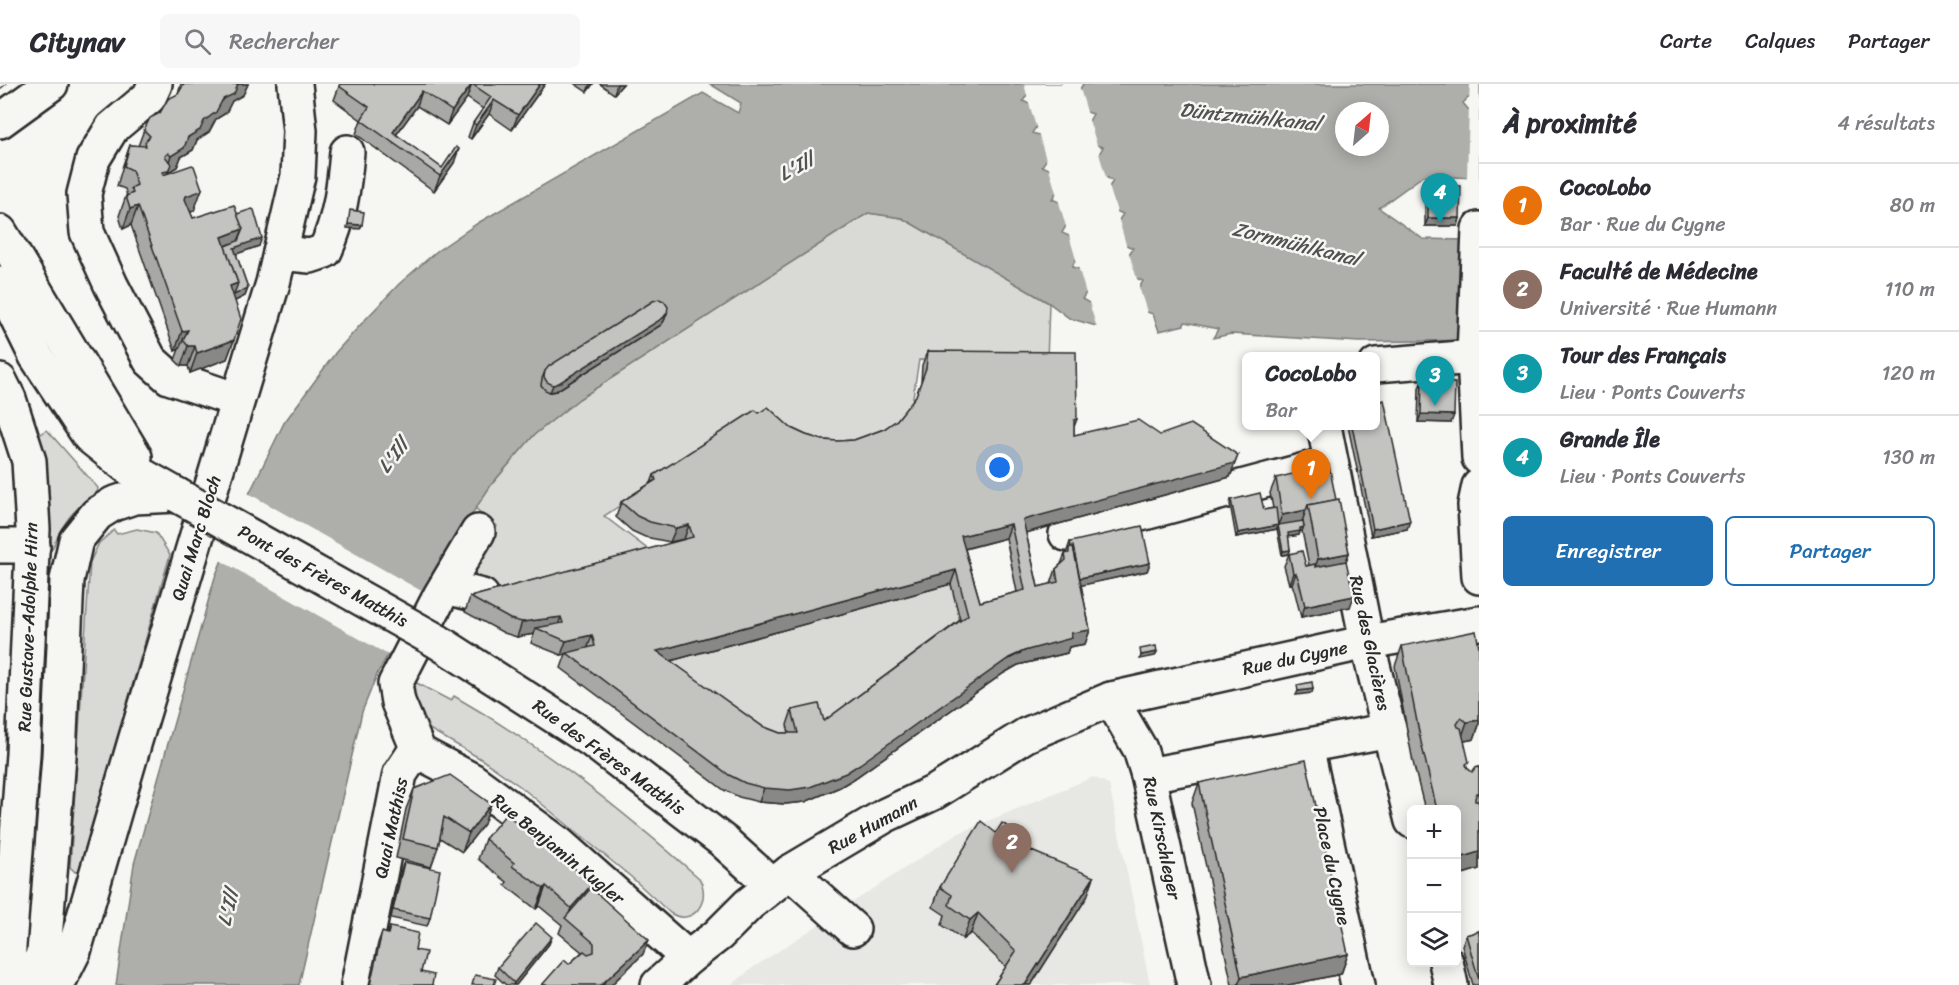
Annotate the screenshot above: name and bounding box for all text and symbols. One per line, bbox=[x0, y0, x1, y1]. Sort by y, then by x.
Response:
search box bbox=[160, 14, 580, 68]
text: Citynav bbox=[30, 17, 124, 66]
text: Rechercher bbox=[229, 22, 339, 61]
text: Carte bbox=[1660, 22, 1712, 60]
text: Calques bbox=[1745, 22, 1815, 60]
text: Partager bbox=[1848, 22, 1929, 60]
icon: search bbox=[181, 25, 214, 58]
water label: Düntzmühlkanal bbox=[1178, 92, 1326, 142]
text: À proximité bbox=[1503, 100, 1637, 146]
north arrow bbox=[1335, 102, 1389, 156]
text: 4 résultats bbox=[1837, 106, 1935, 141]
water label: L'Ill bbox=[772, 141, 824, 191]
text: CocoLobo bbox=[1560, 168, 1651, 207]
pin: 4 bbox=[1420, 174, 1460, 223]
text: 1 bbox=[1518, 188, 1527, 223]
text: 80 m bbox=[1890, 188, 1935, 223]
text: Bar · Rue du Cygne bbox=[1560, 207, 1725, 242]
water label: Zornmühlkanal bbox=[1229, 211, 1367, 278]
text: Faculté de Médecine bbox=[1560, 252, 1758, 291]
text: 2 bbox=[1517, 272, 1528, 307]
text: 110 m bbox=[1885, 272, 1935, 307]
text: Université · Rue Humann bbox=[1560, 291, 1777, 326]
text: Tour des Français bbox=[1560, 336, 1726, 375]
popup bbox=[1242, 352, 1380, 430]
text: CocoLobo bbox=[1265, 354, 1357, 393]
pin: 3 bbox=[1416, 356, 1454, 406]
text: 3 bbox=[1517, 356, 1528, 391]
text: 120 m bbox=[1882, 356, 1935, 391]
text: Lieu · Ponts Couverts bbox=[1560, 375, 1745, 410]
text: Bar bbox=[1265, 393, 1296, 428]
text: Grande Île bbox=[1560, 420, 1660, 459]
water label: L'Ill bbox=[368, 428, 421, 481]
text: 4 bbox=[1516, 440, 1529, 475]
text: 130 m bbox=[1882, 440, 1935, 475]
pin: 1 bbox=[1292, 450, 1330, 499]
your location bbox=[985, 453, 1014, 482]
text: Lieu · Ponts Couverts bbox=[1560, 459, 1745, 494]
street label: Quai Marc Bloch bbox=[162, 471, 230, 605]
street label: Pont des Frères Matthis bbox=[232, 516, 415, 636]
button: Enregistrer bbox=[1503, 516, 1713, 586]
button: Partager bbox=[1725, 516, 1935, 586]
street label: Rue Gustave-Adolphe Hirn bbox=[8, 521, 48, 732]
street label: Rue des Glacières bbox=[1340, 572, 1400, 714]
street label: Rue du Cygne bbox=[1239, 631, 1351, 685]
street label: Rue des Frères Matthis bbox=[526, 690, 693, 824]
street label: Quai Mathiss bbox=[365, 774, 417, 881]
street label: Rue Kirschleger bbox=[1133, 774, 1191, 904]
street label: Rue Benjamin Kugler bbox=[484, 785, 633, 914]
street label: Rue Humann bbox=[822, 787, 924, 863]
street label: Place du Cygne bbox=[1304, 804, 1360, 928]
map controls bbox=[1407, 805, 1461, 967]
button: + bbox=[1407, 805, 1461, 859]
pin: 2 bbox=[992, 824, 1032, 873]
button: − bbox=[1407, 859, 1461, 913]
water label: L'Ill bbox=[207, 882, 250, 930]
button: layers bbox=[1407, 913, 1461, 967]

